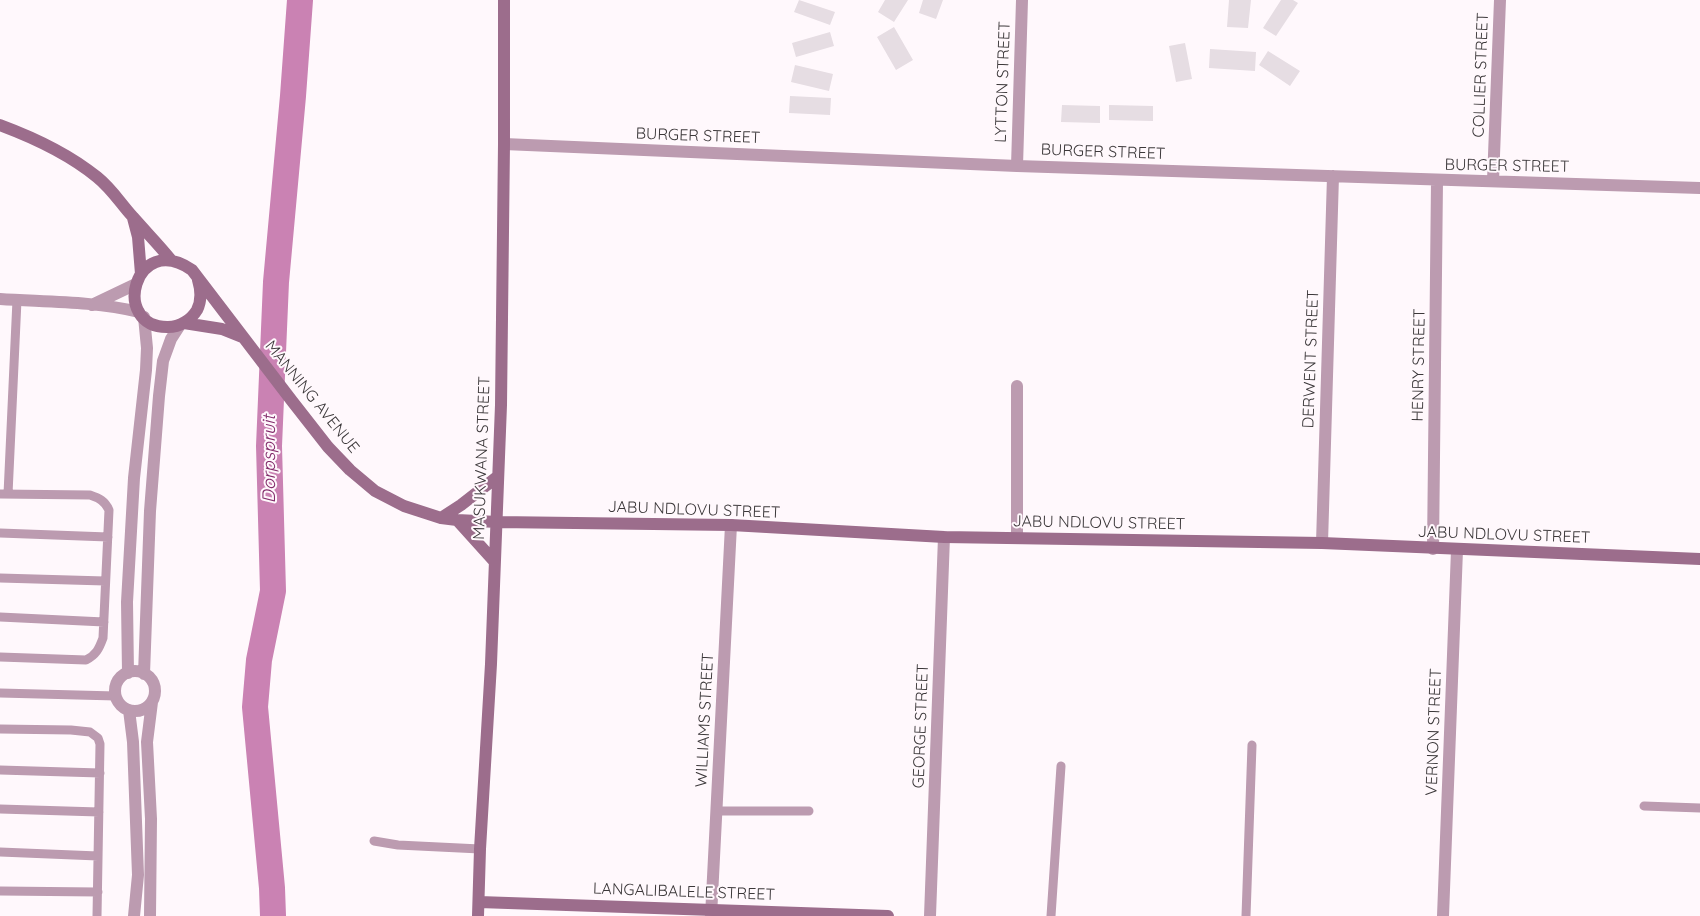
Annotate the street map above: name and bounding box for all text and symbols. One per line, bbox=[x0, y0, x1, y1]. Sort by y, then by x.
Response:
street label: COLLIER STREET bbox=[1469, 12, 1493, 138]
street label: LYTTON STREET bbox=[991, 21, 1015, 143]
street label: BURGER STREET bbox=[635, 124, 761, 148]
street label: BURGER STREET bbox=[1040, 140, 1166, 164]
street label: BURGER STREET bbox=[1444, 155, 1570, 177]
street label: DERWENT STREET bbox=[1299, 289, 1323, 429]
street label: HENRY STREET bbox=[1408, 308, 1430, 422]
street label: MANNING AVENUE bbox=[261, 337, 363, 457]
street label: MASUKWANA STREET bbox=[470, 376, 494, 540]
water label: Dorpspruit bbox=[259, 415, 281, 503]
street label: JABU NDLOVU STREET bbox=[607, 497, 781, 523]
street label: JABU NDLOVU STREET bbox=[1013, 512, 1185, 534]
street label: JABU NDLOVU STREET bbox=[1417, 522, 1591, 548]
street label: WILLIAMS STREET bbox=[692, 652, 718, 788]
street label: GEORGE STREET bbox=[909, 663, 933, 789]
street label: VERNON STREET bbox=[1422, 668, 1446, 796]
street label: LANGALIBALELE STREET bbox=[593, 879, 775, 905]

